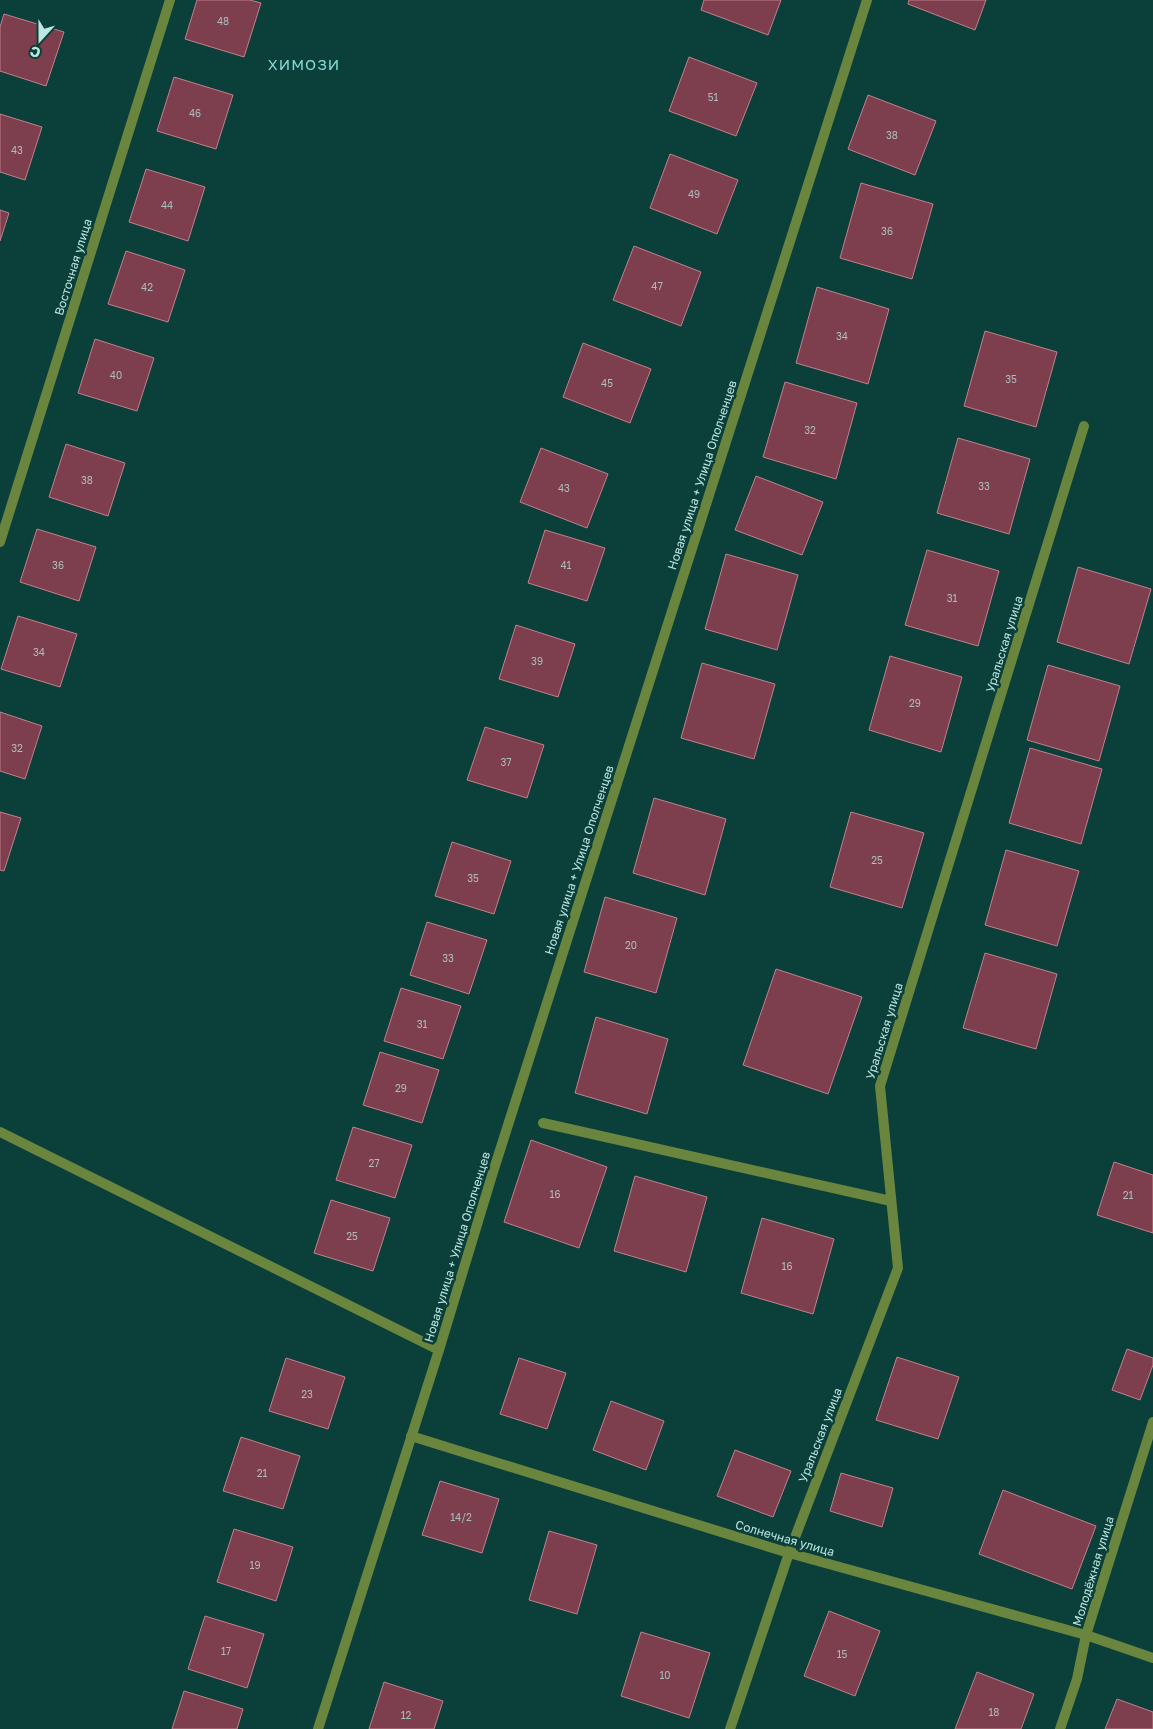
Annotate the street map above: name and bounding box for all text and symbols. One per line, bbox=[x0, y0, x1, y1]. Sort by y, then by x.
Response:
north arrow bbox=[15, 15, 65, 65]
house number: 48 bbox=[217, 15, 229, 27]
text: С bbox=[27, 43, 43, 62]
district label: ХИМОЗИ bbox=[268, 55, 340, 73]
house number: 51 bbox=[708, 91, 718, 103]
house number: 46 bbox=[189, 107, 201, 119]
house number: 38 bbox=[886, 129, 898, 141]
house number: 43 bbox=[11, 144, 23, 156]
house number: 49 bbox=[688, 188, 700, 200]
house number: 44 bbox=[161, 199, 173, 211]
street label: Восточная улица bbox=[51, 217, 95, 317]
house number: 36 bbox=[881, 225, 893, 237]
house number: 47 bbox=[651, 280, 663, 292]
house number: 42 bbox=[141, 281, 153, 293]
house number: 34 bbox=[836, 330, 848, 342]
house number: 40 bbox=[110, 369, 122, 381]
house number: 35 bbox=[1005, 373, 1017, 385]
house number: 45 bbox=[601, 377, 613, 389]
street label: Новая улица + Улица Ополченцев bbox=[664, 378, 740, 572]
house number: 32 bbox=[804, 424, 816, 436]
house number: 38 bbox=[81, 474, 93, 486]
house number: 33 bbox=[978, 480, 990, 492]
house number: 43 bbox=[558, 482, 570, 494]
house number: 36 bbox=[52, 559, 64, 571]
house number: 41 bbox=[561, 559, 572, 571]
house number: 31 bbox=[947, 592, 957, 604]
street label: Уральская улица bbox=[982, 594, 1026, 694]
house number: 34 bbox=[33, 646, 45, 658]
house number: 39 bbox=[531, 655, 543, 667]
house number: 29 bbox=[909, 697, 921, 709]
house number: 32 bbox=[11, 742, 23, 754]
house number: 37 bbox=[500, 756, 512, 768]
street label: Новая улица + Улица Ополченцев bbox=[541, 763, 617, 957]
house number: 25 bbox=[871, 854, 883, 866]
house number: 35 bbox=[467, 872, 479, 884]
house number: 20 bbox=[625, 939, 637, 951]
house number: 33 bbox=[442, 952, 454, 964]
street label: Уральская улица bbox=[862, 981, 906, 1081]
house number: 31 bbox=[417, 1018, 427, 1030]
house number: 29 bbox=[395, 1082, 407, 1094]
street label: Новая улица + Улица Ополченцев bbox=[421, 1150, 493, 1344]
house number: 27 bbox=[368, 1157, 380, 1169]
house number: 16 bbox=[550, 1188, 560, 1200]
house number: 21 bbox=[1123, 1189, 1133, 1201]
house number: 25 bbox=[346, 1230, 358, 1242]
house number: 16 bbox=[782, 1260, 792, 1272]
street label: Уральская улица bbox=[795, 1386, 845, 1484]
house number: 23 bbox=[301, 1388, 313, 1400]
house number: 21 bbox=[257, 1467, 267, 1479]
house number: 14/2 bbox=[450, 1511, 472, 1523]
street label: Молодёжная улица bbox=[1069, 1514, 1117, 1628]
street label: Солнечная улица bbox=[734, 1517, 836, 1559]
house number: 19 bbox=[250, 1559, 260, 1571]
house number: 17 bbox=[221, 1645, 231, 1657]
house number: 15 bbox=[837, 1648, 848, 1660]
house number: 10 bbox=[659, 1669, 671, 1681]
house number: 18 bbox=[989, 1706, 999, 1718]
house number: 12 bbox=[401, 1709, 412, 1721]

